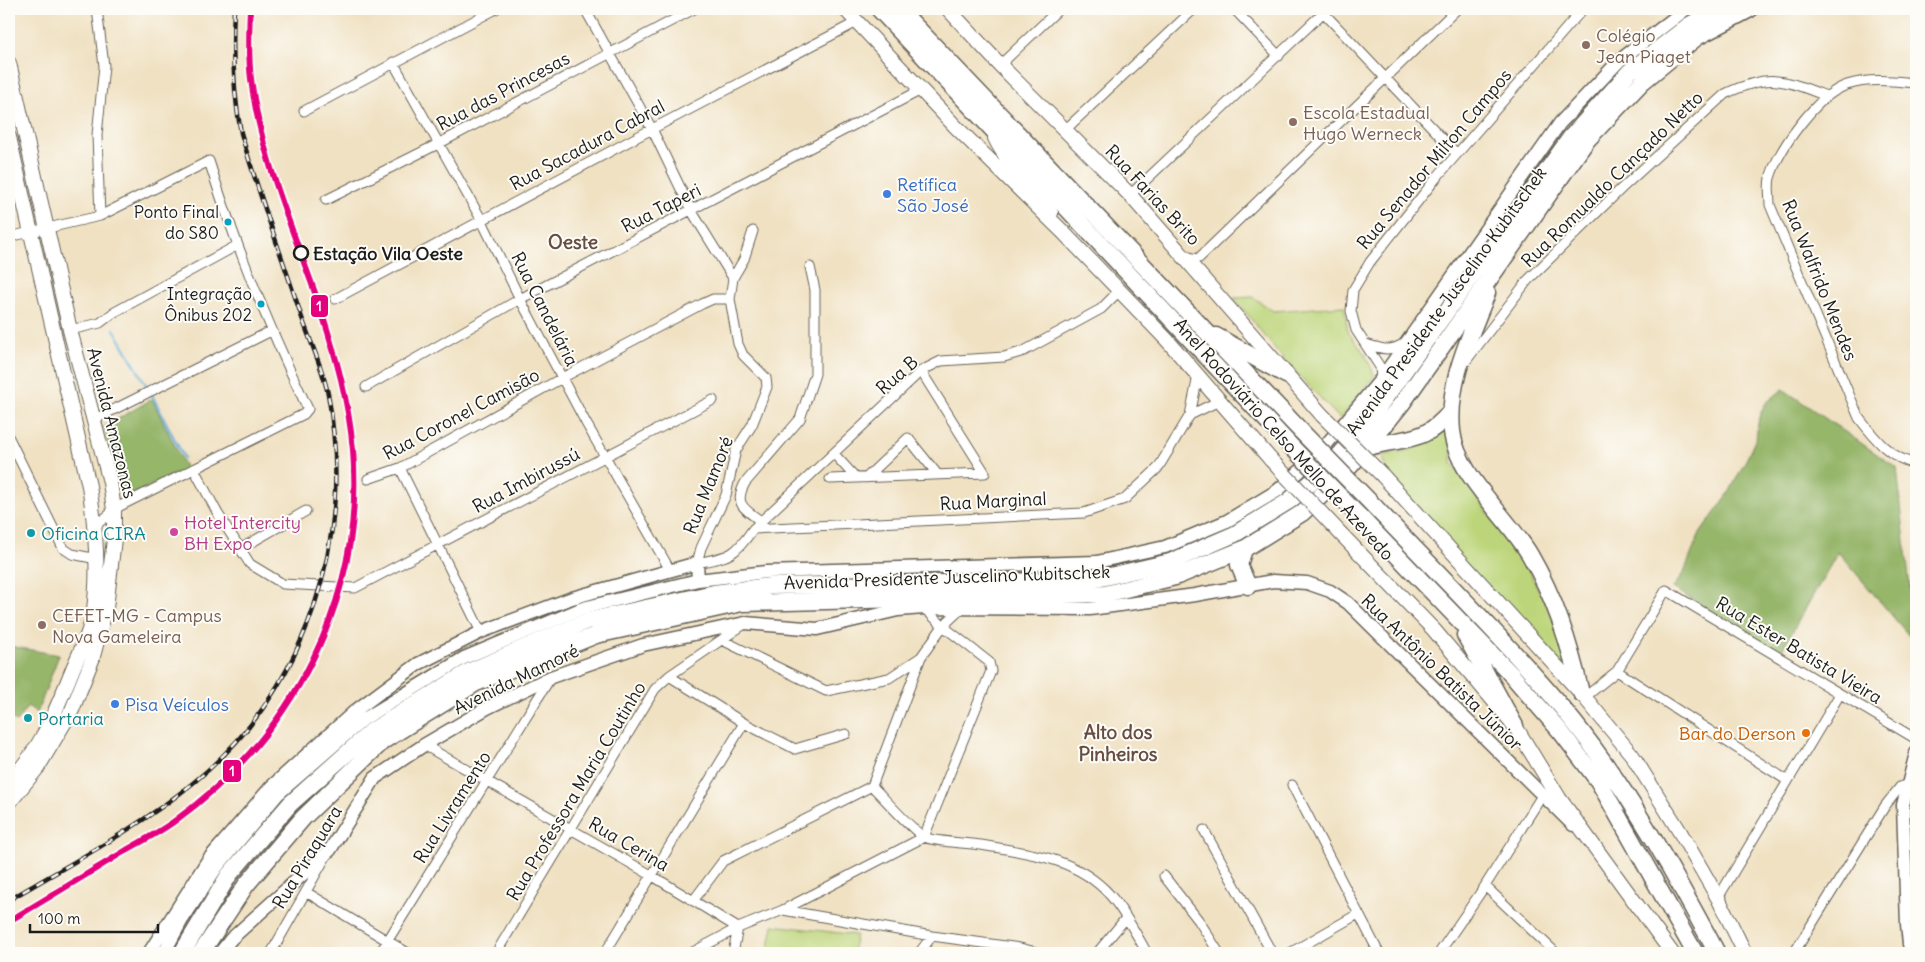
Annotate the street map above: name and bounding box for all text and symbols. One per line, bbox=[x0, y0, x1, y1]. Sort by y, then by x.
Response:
place label: Colégio Jean Piaget bbox=[1596, 24, 1691, 68]
marker: Colégio Jean Piaget bbox=[1580, 39, 1592, 51]
street label: Rua das Princesas bbox=[432, 46, 574, 136]
street label: Rua Senador Milton Campos bbox=[1352, 64, 1516, 254]
street label: Rua Romualdo Cançado Netto bbox=[1516, 86, 1708, 272]
street label: Rua Sacadura Cabral bbox=[506, 94, 668, 196]
place label: Escola Estadual Hugo Werneck bbox=[1303, 101, 1430, 145]
marker: Escola Estadual Hugo Werneck bbox=[1287, 116, 1299, 128]
street label: Rua Farias Brito bbox=[1100, 140, 1206, 250]
street label: Avenida Presidente Juscelino Kubitschek bbox=[1341, 162, 1551, 440]
place label: Retífica São José bbox=[897, 173, 969, 217]
street label: Rua Taperi bbox=[617, 178, 705, 238]
marker: Retífica São José bbox=[881, 188, 893, 200]
street label: Rua Walfrido Mendes bbox=[1777, 196, 1863, 364]
place label: Ponto Final do S80 bbox=[134, 201, 219, 244]
marker: Ponto Final do S80 bbox=[223, 217, 233, 227]
district label: Oeste bbox=[548, 230, 598, 254]
place label: Estação Vila Oeste bbox=[313, 242, 463, 265]
marker: Estação Vila Oeste bbox=[293, 245, 309, 261]
street label: Rua Candelária bbox=[506, 248, 584, 370]
place label: Integração Ônibus 202 bbox=[164, 283, 252, 326]
line badge: 1 bbox=[310, 294, 329, 318]
text: 1 bbox=[316, 297, 322, 315]
marker: Integração Ônibus 202 bbox=[256, 299, 266, 309]
street label: Anel Rodoviário Celso Mello de Azevedo bbox=[1169, 313, 1399, 565]
street label: Avenida Amazonas bbox=[82, 345, 142, 501]
street label: Rua B bbox=[871, 351, 923, 399]
street label: Rua Coronel Camisão bbox=[379, 363, 543, 465]
street label: Rua Mamoré bbox=[678, 433, 738, 537]
street label: Rua Imbirussú bbox=[468, 442, 584, 518]
street label: Rua Marginal bbox=[939, 487, 1047, 515]
place label: Hotel Intercity BH Expo bbox=[184, 511, 301, 555]
place label: Oficina CIRA bbox=[41, 522, 146, 545]
marker: Hotel Intercity BH Expo bbox=[168, 526, 180, 538]
marker: Oficina CIRA bbox=[25, 527, 37, 539]
street label: Avenida Presidente Juscelino Kubitschek bbox=[783, 560, 1111, 594]
street label: Rua Antônio Batista Júnior bbox=[1356, 589, 1528, 756]
street label: Rua Ester Batista Vieira bbox=[1712, 591, 1886, 709]
place label: CEFET-MG - Campus Nova Gameleira bbox=[52, 604, 222, 648]
marker: CEFET-MG - Campus Nova Gameleira bbox=[36, 619, 48, 631]
street label: Avenida Mamoré bbox=[450, 639, 582, 719]
street label: Rua Professora Maria Coutinho bbox=[501, 677, 651, 905]
place label: Pisa Veículos bbox=[125, 693, 229, 716]
marker: Pisa Veículos bbox=[109, 698, 121, 710]
place label: Portaria bbox=[38, 707, 104, 730]
marker: Portaria bbox=[22, 712, 34, 724]
district label: Alto dos Pinheiros bbox=[1078, 720, 1158, 766]
place label: Bar do Derson bbox=[1679, 722, 1796, 745]
marker: Bar do Derson bbox=[1800, 727, 1812, 739]
street label: Rua Livramento bbox=[408, 747, 496, 867]
line badge: 1 bbox=[222, 759, 242, 783]
text: 1 bbox=[229, 762, 235, 780]
street label: Rua Piraquara bbox=[267, 801, 347, 913]
street label: Rua Cerina bbox=[584, 812, 674, 876]
scale bar bbox=[30, 902, 158, 934]
text: 100 m bbox=[38, 909, 80, 928]

